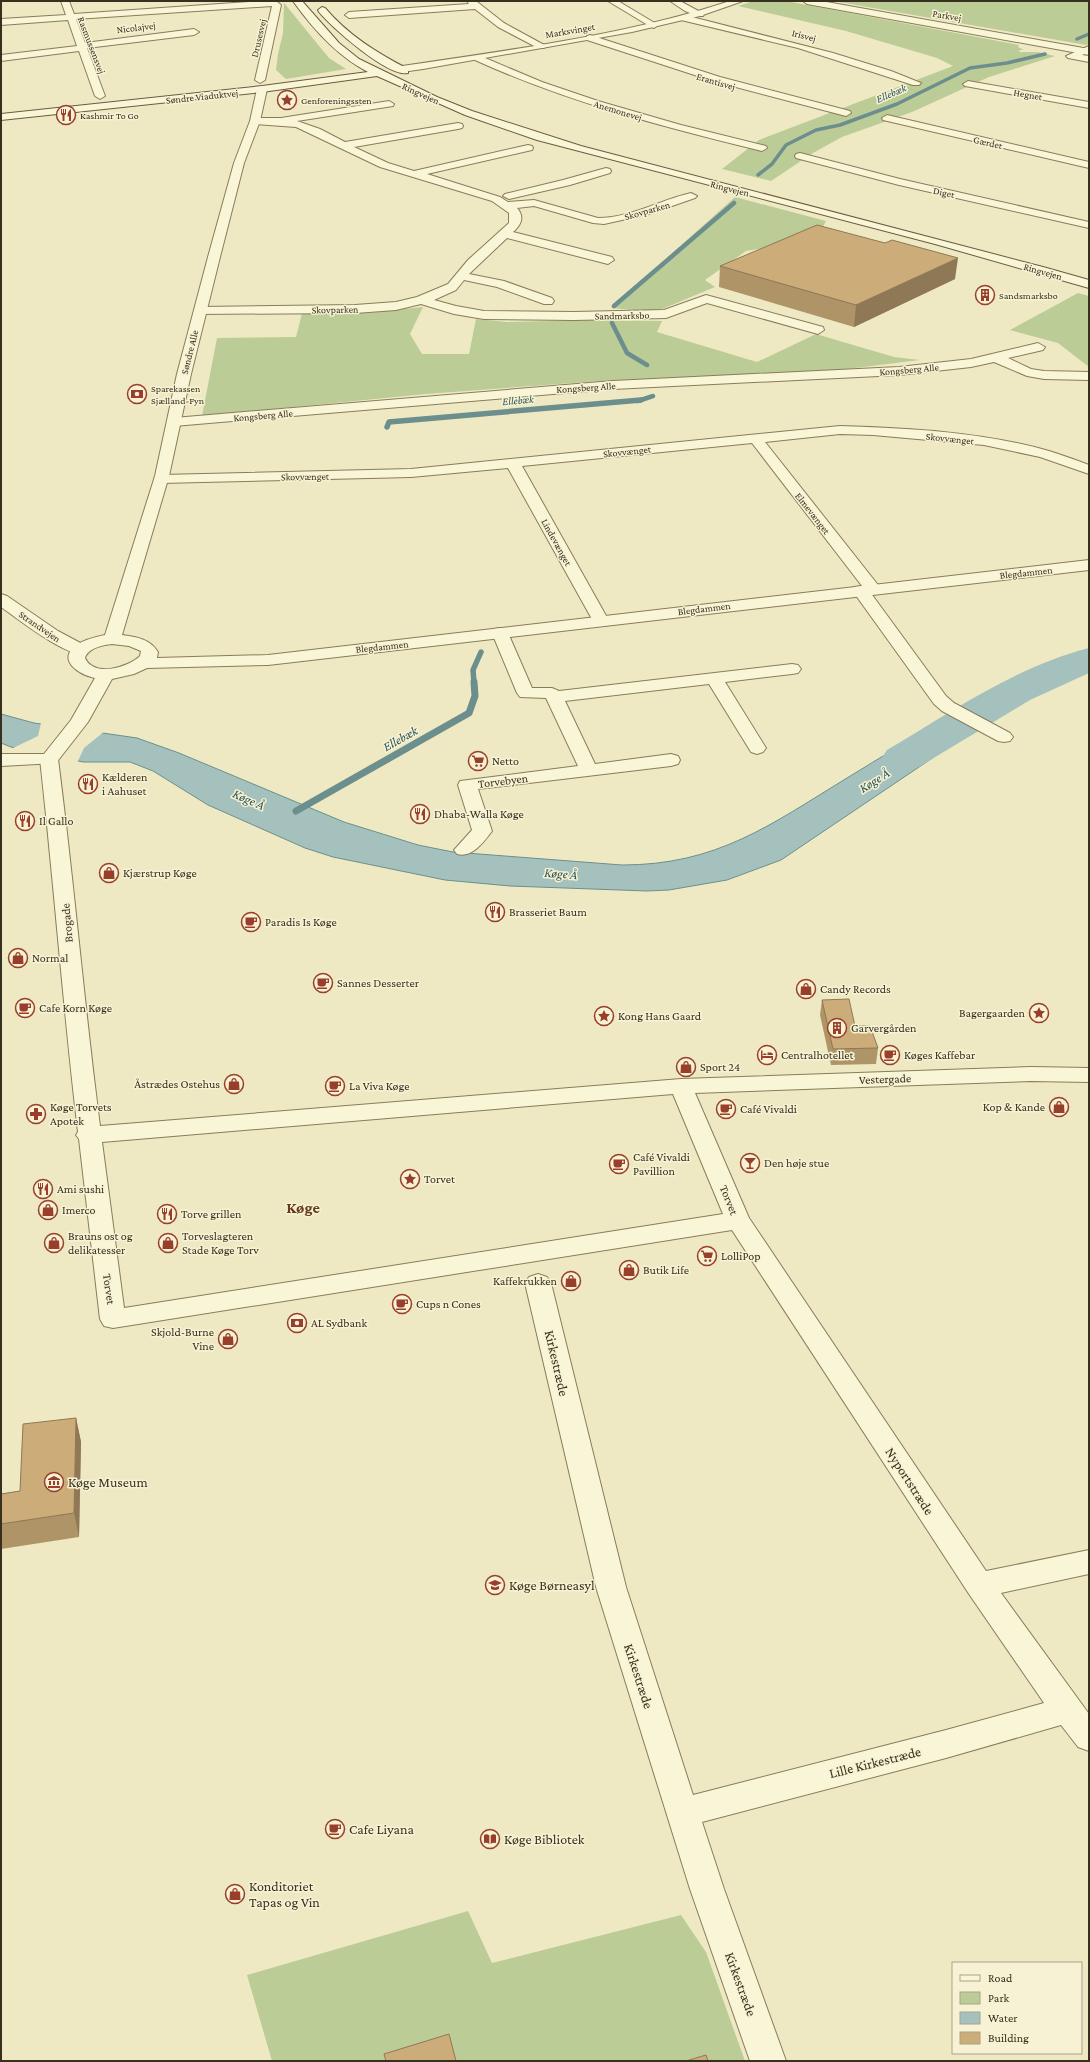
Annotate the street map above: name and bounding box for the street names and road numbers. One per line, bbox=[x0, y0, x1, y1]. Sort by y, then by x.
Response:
street label: Parkvej bbox=[932, 8, 962, 24]
street label: Rasmussensvej bbox=[75, 15, 107, 76]
street label: Drusesvej bbox=[249, 18, 269, 59]
street label: Nicolajvej bbox=[116, 20, 156, 36]
street label: Marksvinget bbox=[544, 21, 596, 40]
street label: Irisvej bbox=[790, 27, 817, 45]
street label: Erantisvej bbox=[695, 71, 737, 93]
street label: Ringvejen bbox=[400, 80, 442, 108]
street label: Søndre Viaduktvej bbox=[165, 87, 239, 107]
street label: Hegnet bbox=[1013, 87, 1044, 103]
street label: Anemonevej bbox=[592, 98, 643, 124]
street label: Gærdet bbox=[972, 134, 1004, 151]
street label: Ringvejen bbox=[709, 178, 751, 200]
street label: Diget bbox=[932, 185, 956, 200]
street label: Skovparken bbox=[623, 199, 672, 222]
street label: Ringvejen bbox=[1022, 261, 1064, 283]
street label: Skovparken bbox=[312, 304, 359, 315]
street label: Sandmarksbo bbox=[595, 310, 650, 321]
street label: Søndre Alle bbox=[179, 328, 200, 375]
street label: Kongsberg Alle bbox=[879, 361, 940, 378]
street label: Kongsberg Alle bbox=[556, 380, 617, 395]
street label: Kongsberg Alle bbox=[233, 407, 294, 424]
street label: Skovvænget bbox=[925, 431, 975, 447]
street label: Skovvænget bbox=[602, 443, 652, 459]
street label: Skovvænget bbox=[281, 471, 330, 482]
street label: Elmevænget bbox=[793, 490, 833, 537]
street label: Lindevænget bbox=[539, 517, 574, 568]
street label: Blegdammen bbox=[999, 564, 1054, 581]
street label: Blegdammen bbox=[677, 600, 732, 617]
street label: Strandvejen bbox=[16, 608, 63, 646]
street label: Blegdammen bbox=[355, 638, 410, 655]
street label: Torvebyen bbox=[477, 771, 529, 791]
street label: Brogade bbox=[58, 903, 76, 943]
street label: Vestergade bbox=[859, 1071, 911, 1087]
street label: Torvet bbox=[717, 1183, 742, 1218]
street label: Torvet bbox=[100, 1273, 118, 1306]
street label: Kirkestræde bbox=[542, 1328, 572, 1398]
street label: Nyportstræde bbox=[882, 1444, 938, 1518]
street label: Kirkestræde bbox=[621, 1642, 657, 1710]
street label: Lille Kirkestræde bbox=[827, 1743, 923, 1781]
street label: Kirkestræde bbox=[722, 1950, 760, 2018]

